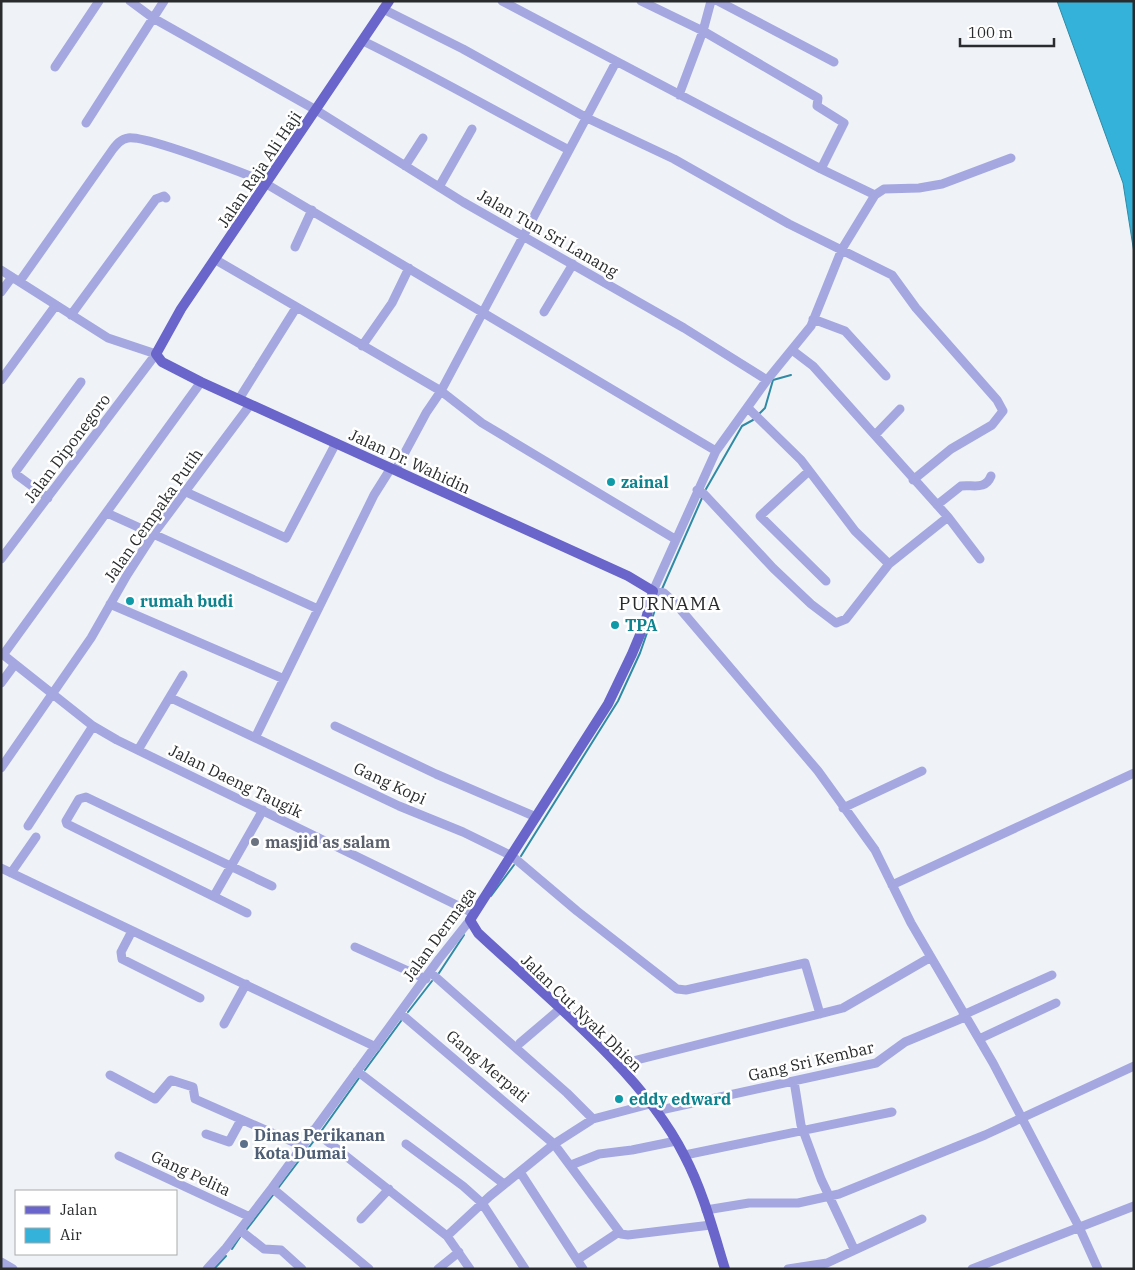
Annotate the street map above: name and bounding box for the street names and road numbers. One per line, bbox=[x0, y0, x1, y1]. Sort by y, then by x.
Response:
street label: Jalan Raja Ali Haji bbox=[213, 107, 305, 231]
street label: Jalan Tun Sri Lanang bbox=[474, 185, 622, 281]
street label: Jalan Diponegoro bbox=[20, 390, 114, 506]
street label: Jalan Dr. Wahidin bbox=[346, 424, 474, 498]
street label: Jalan Cempaka Putih bbox=[99, 444, 207, 586]
street label: Jalan Daeng Taugik bbox=[166, 740, 307, 822]
street label: Gang Kopi bbox=[350, 757, 430, 809]
street label: Jalan Dermaga bbox=[398, 883, 480, 985]
street label: Jalan Cut Nyak Dhien bbox=[517, 950, 647, 1076]
street label: Gang Merpati bbox=[443, 1026, 533, 1106]
street label: Gang Sri Kembar bbox=[746, 1037, 876, 1085]
street label: Gang Pelita bbox=[148, 1146, 234, 1200]

